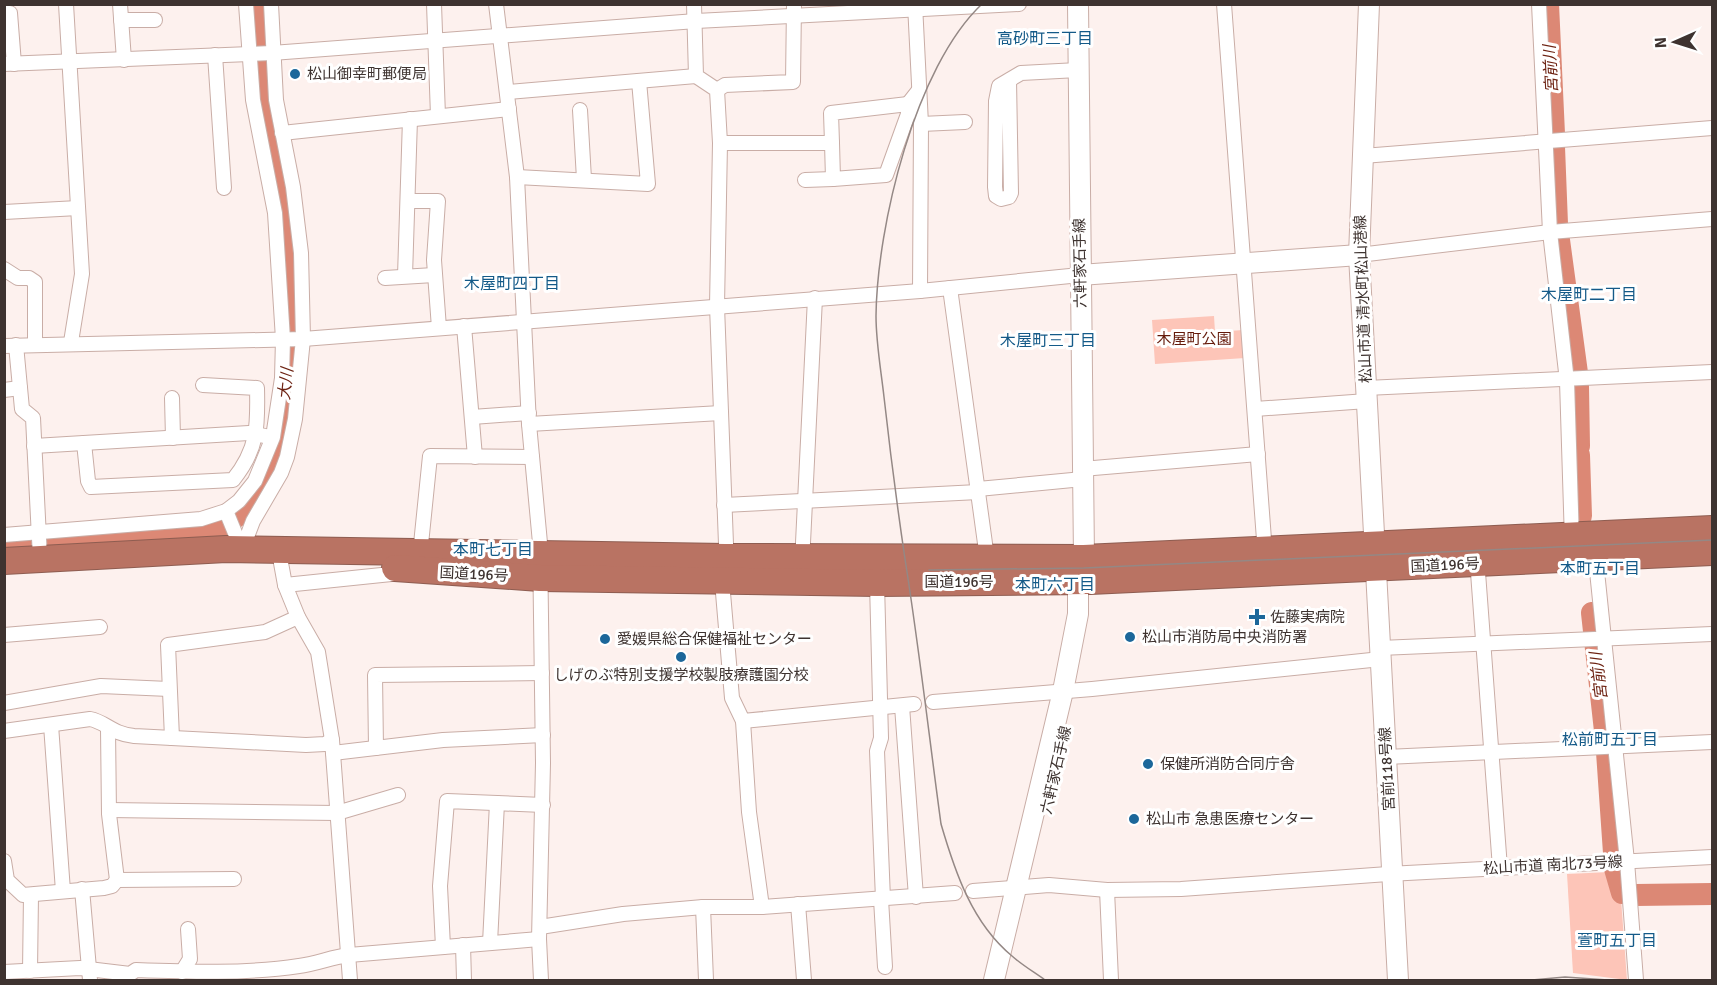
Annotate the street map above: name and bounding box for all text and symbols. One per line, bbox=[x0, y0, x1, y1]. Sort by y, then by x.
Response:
north arrow bbox=[1645, 12, 1705, 72]
district label: 高砂町三丁目 bbox=[997, 29, 1093, 49]
text: N bbox=[1651, 37, 1671, 49]
water label: 宮前川 bbox=[1540, 43, 1562, 93]
place label: 松山御幸町郵便局 bbox=[307, 65, 427, 83]
marker: 松山御幸町郵便局 bbox=[288, 67, 302, 81]
street label: 松山市道 清水町松山港線 bbox=[1351, 215, 1375, 383]
street label: 六軒家石手線 bbox=[1070, 218, 1090, 308]
district label: 木屋町四丁目 bbox=[464, 274, 560, 294]
district label: 木屋町二丁目 bbox=[1541, 285, 1637, 305]
park label: 木屋町公園 bbox=[1156, 330, 1232, 348]
district label: 木屋町三丁目 bbox=[1000, 331, 1096, 351]
water label: 大川 bbox=[274, 365, 298, 401]
district label: 本町七丁目 bbox=[453, 540, 533, 560]
street label: 国道196号 bbox=[1410, 554, 1480, 576]
district label: 本町五丁目 bbox=[1560, 559, 1640, 579]
street label: 国道196号 bbox=[439, 563, 509, 585]
street label: 国道196号 bbox=[924, 573, 994, 591]
district label: 本町六丁目 bbox=[1015, 575, 1095, 595]
marker: 佐藤実病院 bbox=[1248, 608, 1266, 626]
place label: 佐藤実病院 bbox=[1270, 608, 1345, 626]
place label: 松山市消防局中央消防署 bbox=[1142, 628, 1307, 646]
place label: 愛媛県総合保健福祉センター bbox=[617, 630, 812, 648]
marker: 松山市消防局中央消防署 bbox=[1123, 630, 1137, 644]
marker: 愛媛県総合保健福祉センター bbox=[598, 632, 612, 646]
water label: 宮前川 bbox=[1586, 649, 1612, 701]
marker: しげのぶ特別支援学校製肢療護園分校 bbox=[674, 650, 688, 664]
place label: しげのぶ特別支援学校製肢療護園分校 bbox=[553, 666, 809, 684]
street label: 六軒家石手線 bbox=[1037, 724, 1075, 816]
street label: 宮前118号線 bbox=[1376, 726, 1398, 812]
district label: 松前町五丁目 bbox=[1562, 730, 1658, 750]
place label: 保健所消防合同庁舎 bbox=[1160, 755, 1295, 773]
marker: 保健所消防合同庁舎 bbox=[1141, 757, 1155, 771]
place label: 松山市 急患医療センター bbox=[1146, 810, 1314, 828]
marker: 松山市 急患医療センター bbox=[1127, 812, 1141, 826]
street label: 松山市道 南北73号線 bbox=[1483, 852, 1623, 878]
district label: 萱町五丁目 bbox=[1577, 931, 1657, 951]

